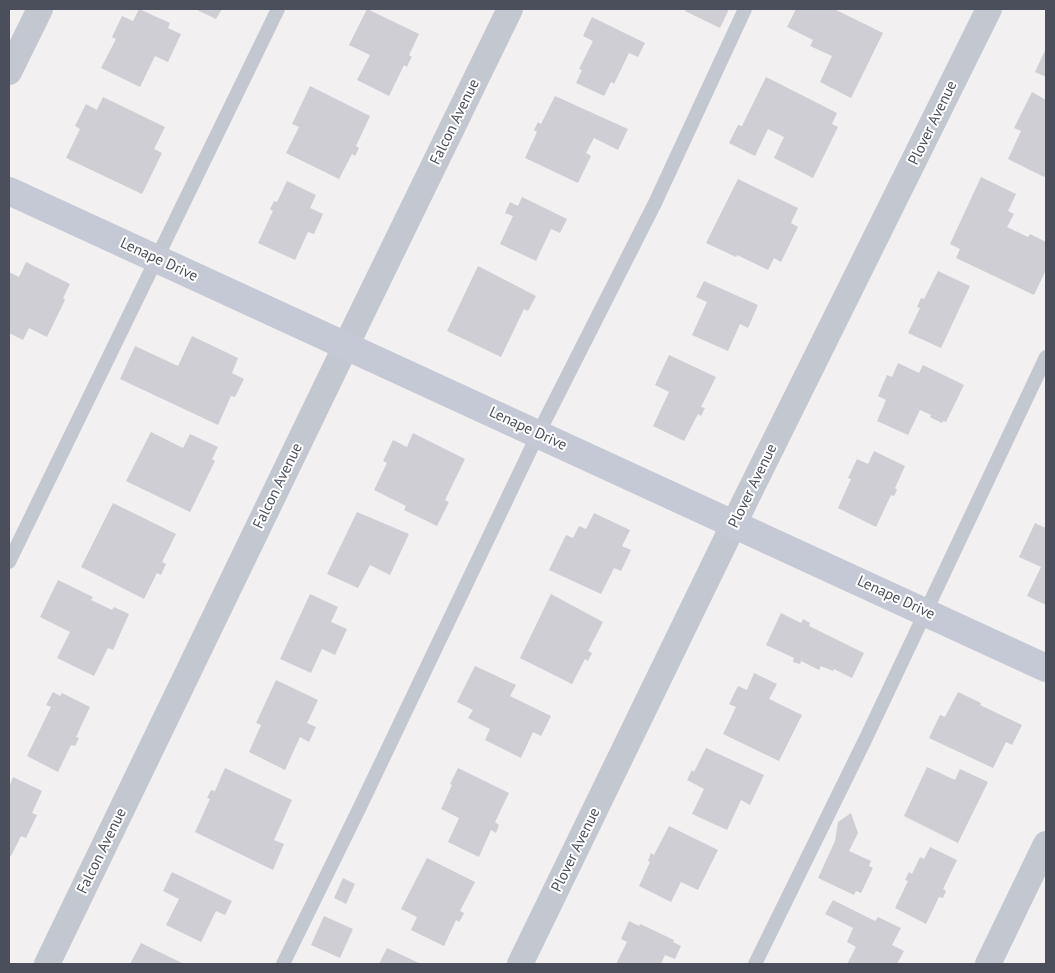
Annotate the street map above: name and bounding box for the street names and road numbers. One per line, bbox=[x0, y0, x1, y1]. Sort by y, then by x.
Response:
street label: Falcon Avenue bbox=[427, 76, 483, 168]
street label: Plover Avenue bbox=[905, 78, 961, 168]
street label: Lenape Drive bbox=[117, 234, 201, 286]
street label: Lenape Drive bbox=[486, 403, 570, 455]
street label: Falcon Avenue bbox=[250, 440, 306, 532]
street label: Plover Avenue bbox=[725, 441, 781, 531]
street label: Lenape Drive bbox=[854, 572, 938, 624]
street label: Falcon Avenue bbox=[74, 805, 130, 897]
street label: Plover Avenue bbox=[548, 805, 604, 895]

